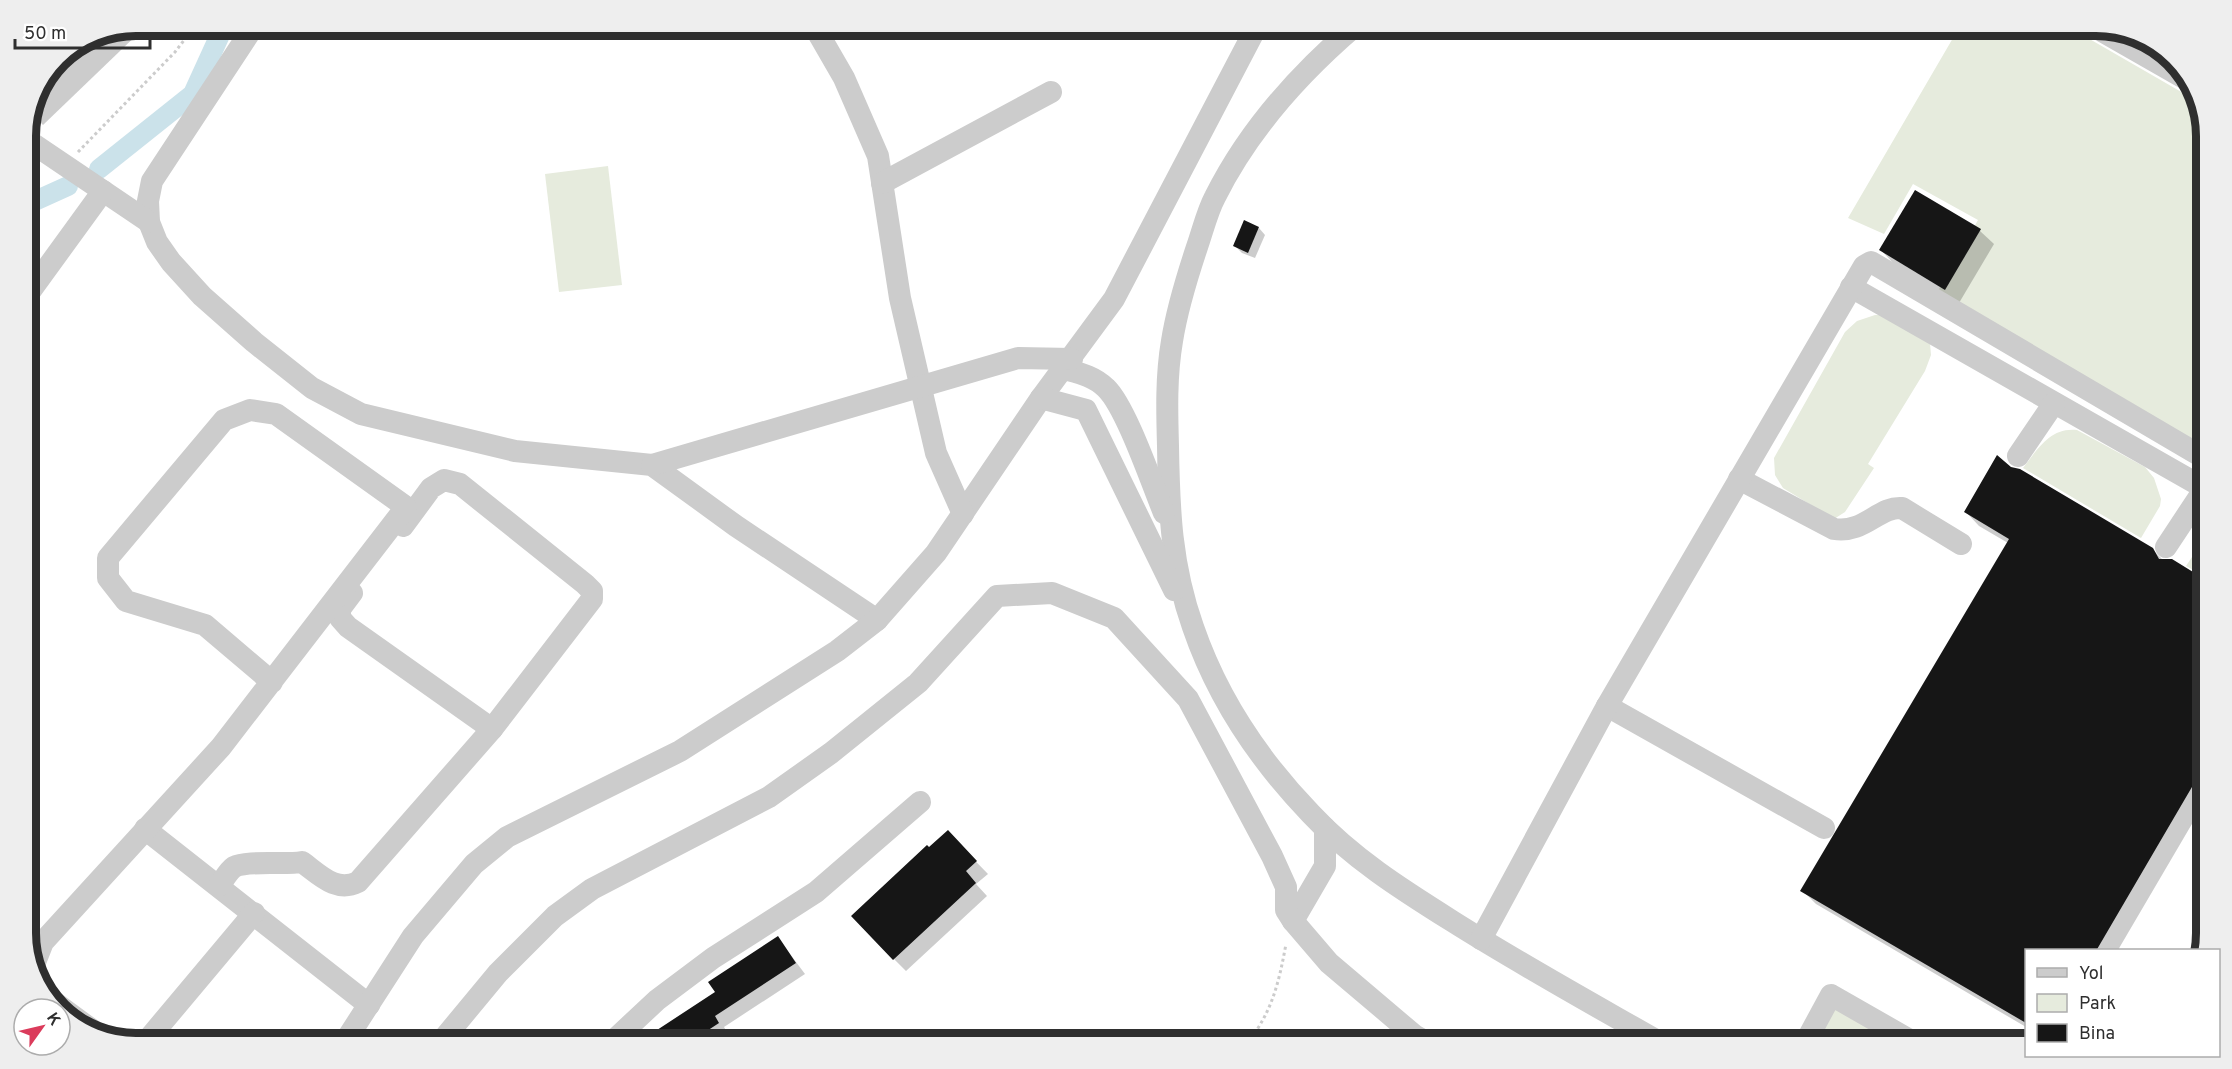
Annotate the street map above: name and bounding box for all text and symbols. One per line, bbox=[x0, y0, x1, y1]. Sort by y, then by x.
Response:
scale bar bbox=[15, 12, 150, 50]
text: 50 m bbox=[24, 23, 66, 46]
legend bbox=[2025, 949, 2220, 1057]
text: Yol bbox=[2079, 963, 2104, 986]
text: Park bbox=[2079, 993, 2116, 1016]
north arrow bbox=[12, 997, 72, 1057]
text: K bbox=[41, 1009, 64, 1030]
text: Bina bbox=[2079, 1023, 2115, 1046]

